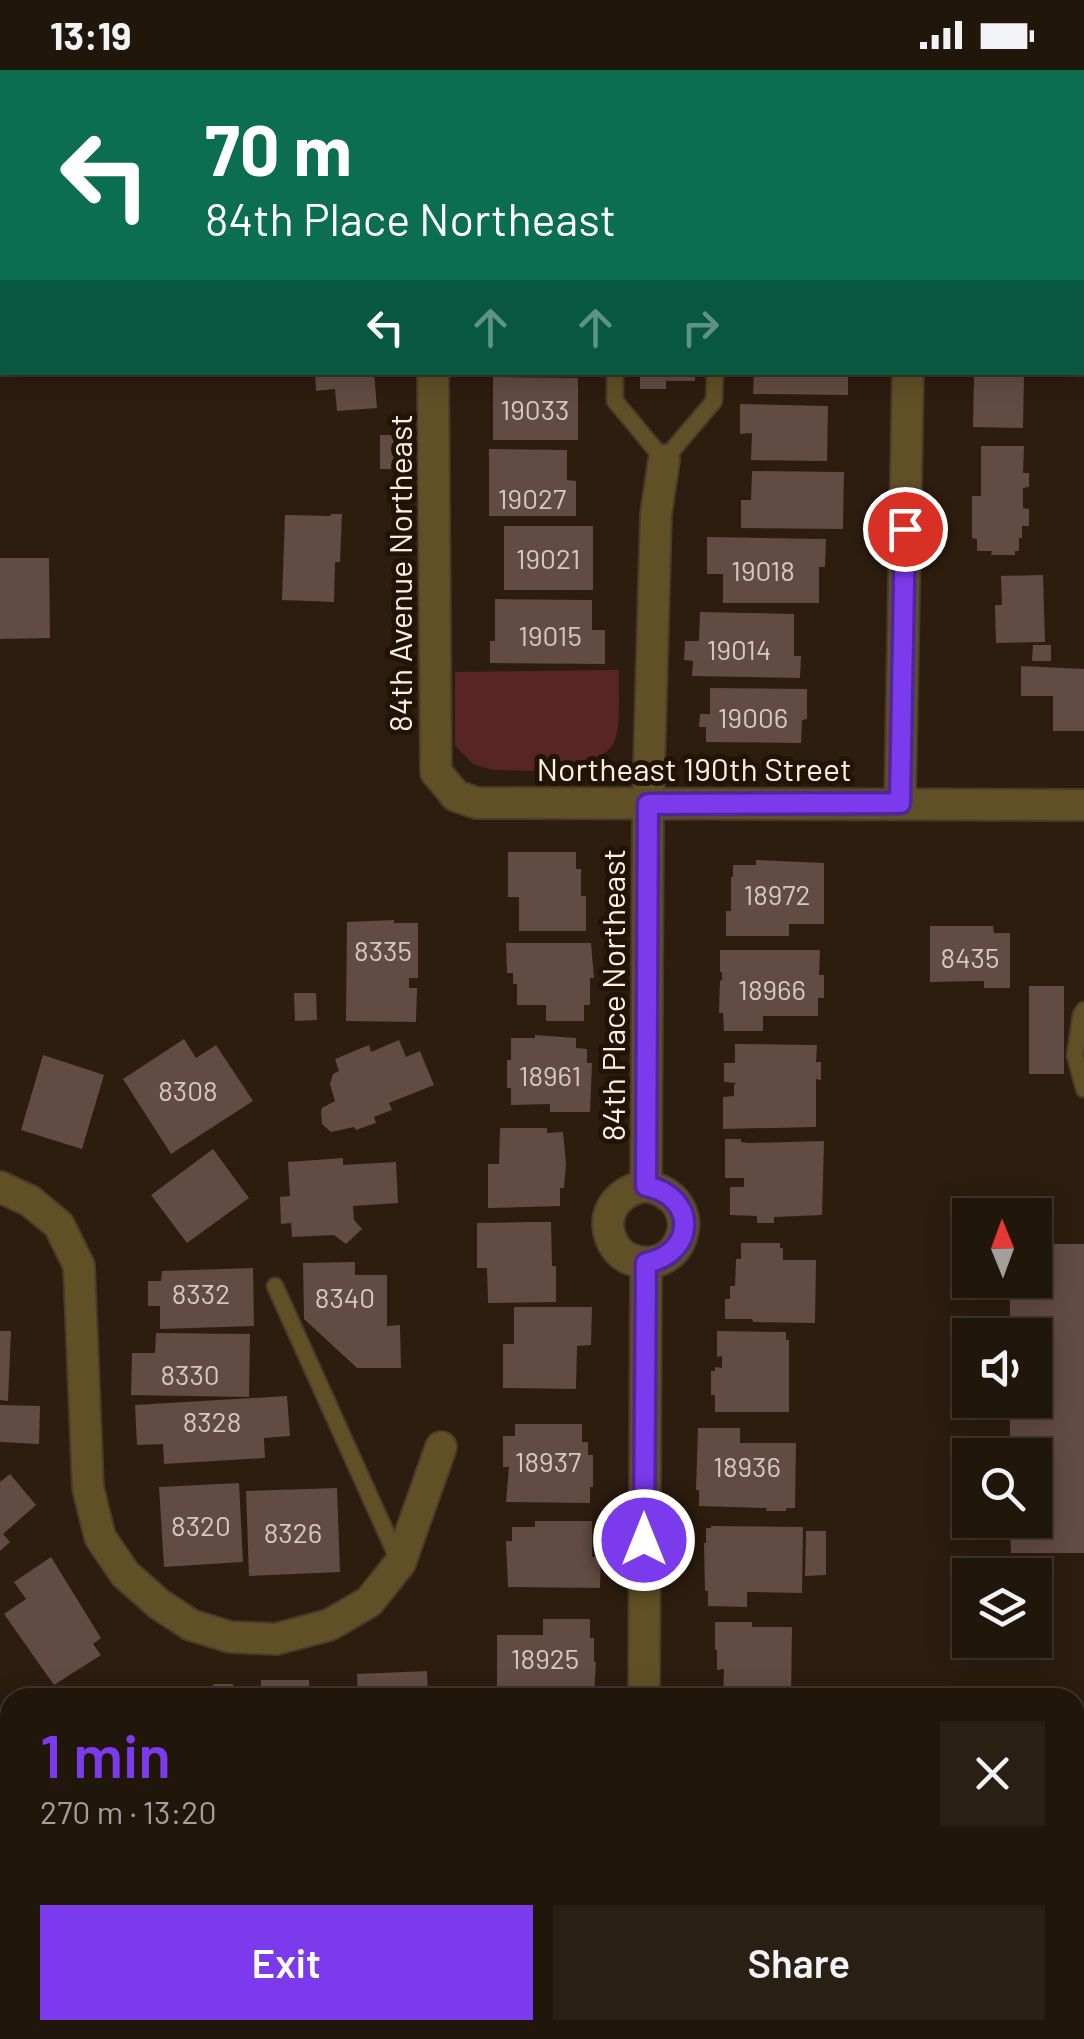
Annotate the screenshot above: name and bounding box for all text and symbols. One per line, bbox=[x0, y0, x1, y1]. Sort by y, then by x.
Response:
text: 13:19 bbox=[50, 12, 131, 58]
text: 70 m bbox=[205, 106, 352, 190]
icon: left bbox=[40, 110, 170, 240]
text: 84th Place Northeast bbox=[205, 191, 616, 245]
icon: left bbox=[358, 300, 413, 355]
icon: ahead bbox=[463, 300, 518, 355]
icon: ahead bbox=[568, 300, 623, 355]
icon: right bbox=[673, 300, 728, 355]
house number: 19033 bbox=[500, 392, 570, 426]
street label: 84th Avenue Northeast bbox=[380, 414, 418, 732]
house number: 19027 bbox=[498, 481, 566, 515]
pin bbox=[863, 487, 948, 572]
icon: arrive bbox=[878, 502, 933, 557]
house number: 19021 bbox=[516, 541, 580, 575]
house number: 19018 bbox=[731, 553, 795, 587]
house number: 19015 bbox=[518, 618, 582, 652]
house number: 19014 bbox=[707, 632, 771, 666]
house number: 19006 bbox=[718, 700, 788, 734]
street label: Northeast 190th Street bbox=[536, 749, 852, 787]
street label: 84th Place Northeast bbox=[593, 849, 631, 1141]
house number: 18972 bbox=[743, 877, 811, 911]
house number: 8335 bbox=[354, 933, 412, 967]
house number: 8435 bbox=[941, 940, 999, 974]
house number: 18966 bbox=[738, 972, 806, 1006]
house number: 18961 bbox=[519, 1058, 581, 1092]
house number: 8308 bbox=[158, 1073, 218, 1107]
north arrow bbox=[952, 1198, 1052, 1298]
map controls bbox=[952, 1198, 1052, 1658]
house number: 8332 bbox=[172, 1276, 230, 1310]
house number: 8340 bbox=[315, 1280, 375, 1314]
button: sound bbox=[952, 1318, 1052, 1418]
house number: 8330 bbox=[160, 1357, 220, 1391]
house number: 8328 bbox=[183, 1404, 241, 1438]
button: search bbox=[952, 1438, 1052, 1538]
house number: 18937 bbox=[515, 1444, 581, 1478]
house number: 18936 bbox=[713, 1449, 781, 1483]
position arrow bbox=[592, 1488, 696, 1592]
house number: 8320 bbox=[171, 1508, 231, 1542]
house number: 8326 bbox=[264, 1515, 322, 1549]
button: layers bbox=[952, 1558, 1052, 1658]
house number: 18925 bbox=[511, 1641, 579, 1675]
text: 1 min bbox=[40, 1718, 171, 1790]
button: close bbox=[940, 1721, 1045, 1826]
text: 270 m · 13:20 bbox=[40, 1792, 217, 1830]
button: Exit bbox=[40, 1905, 533, 2020]
button: Share bbox=[553, 1905, 1045, 2020]

